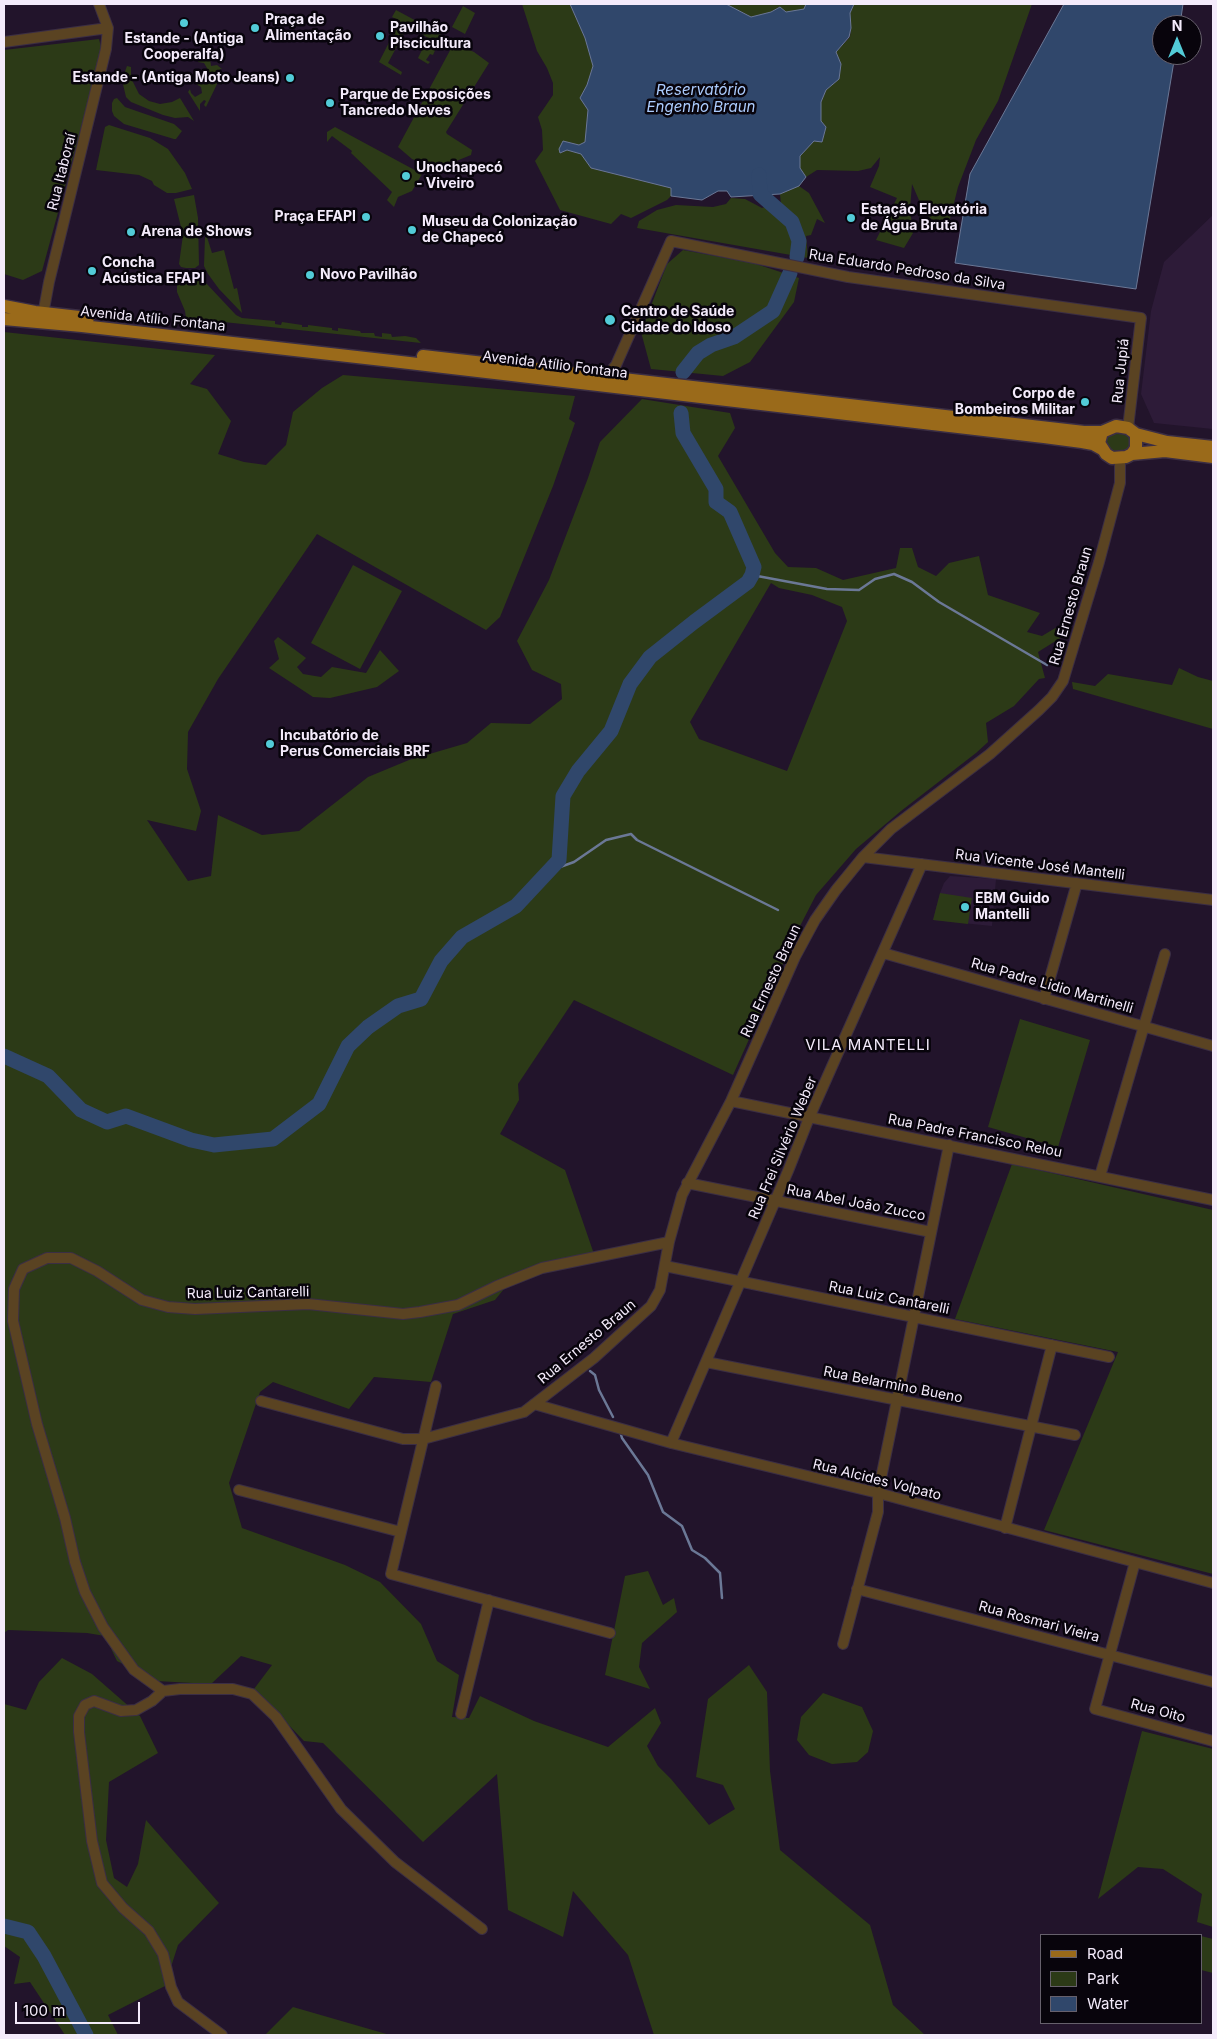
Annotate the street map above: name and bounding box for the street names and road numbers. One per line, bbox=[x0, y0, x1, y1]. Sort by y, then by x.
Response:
street label: Rua Itaboraí bbox=[44, 132, 80, 212]
street label: Rua Eduardo Pedroso da Silva bbox=[808, 246, 1006, 294]
street label: Avenida Atílio Fontana bbox=[80, 303, 226, 335]
street label: Rua Jupiá bbox=[1109, 338, 1133, 404]
street label: Avenida Atílio Fontana bbox=[482, 348, 628, 382]
street label: Rua Ernesto Braun bbox=[1046, 545, 1096, 667]
street label: Rua Vicente José Mantelli bbox=[954, 846, 1126, 884]
street label: Rua Ernesto Braun bbox=[738, 922, 804, 1040]
street label: Rua Padre Lidio Martinelli bbox=[969, 955, 1135, 1017]
street label: Rua Frei Silvério Weber bbox=[745, 1074, 821, 1222]
street label: Rua Padre Francisco Relou bbox=[887, 1111, 1063, 1161]
street label: Rua Abel João Zucco bbox=[785, 1181, 927, 1225]
street label: Rua Luiz Cantarelli bbox=[827, 1278, 951, 1318]
street label: Rua Luiz Cantarelli bbox=[187, 1284, 309, 1302]
street label: Rua Ernesto Braun bbox=[535, 1296, 639, 1388]
street label: Rua Belarmino Bueno bbox=[822, 1363, 964, 1407]
street label: Rua Alcides Volpato bbox=[811, 1456, 943, 1504]
street label: Rua Rosmari Vieira bbox=[977, 1598, 1101, 1646]
street label: Rua Oito bbox=[1129, 1696, 1187, 1726]

